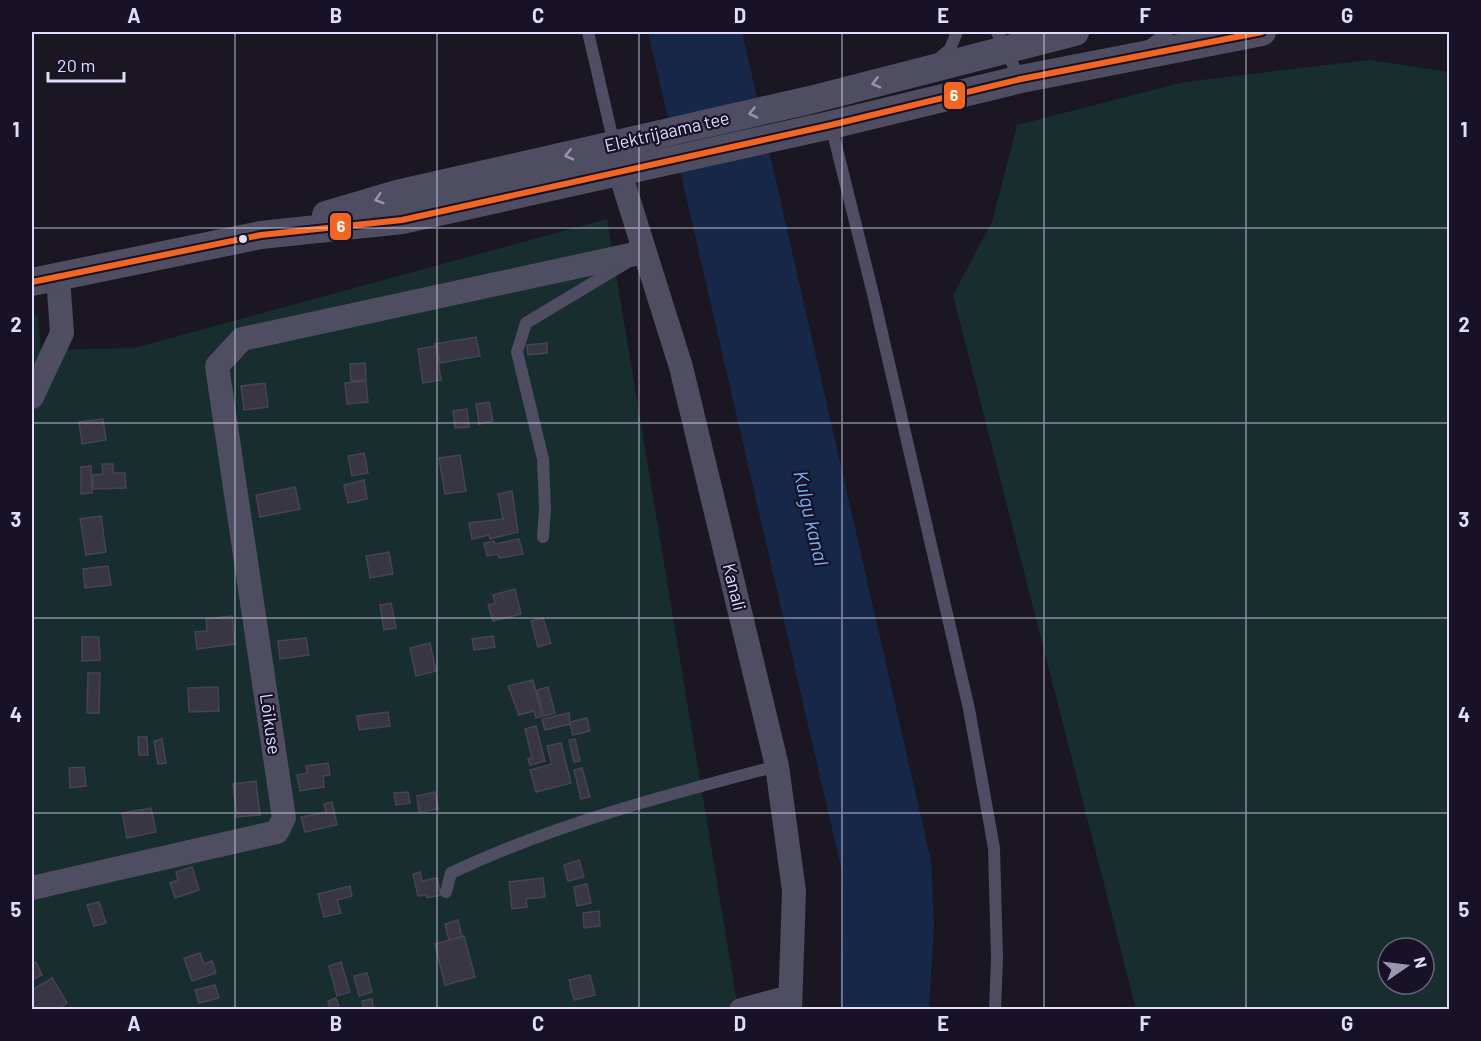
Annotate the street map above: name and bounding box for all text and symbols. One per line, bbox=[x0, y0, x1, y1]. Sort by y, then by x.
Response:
text: A bbox=[127, 3, 141, 27]
text: B bbox=[330, 3, 342, 27]
text: C bbox=[532, 3, 544, 27]
text: D bbox=[734, 3, 746, 27]
text: E bbox=[937, 3, 949, 27]
text: F bbox=[1139, 3, 1151, 27]
text: G bbox=[1341, 3, 1353, 27]
scale bar bbox=[48, 45, 124, 83]
text: 20 m bbox=[57, 54, 95, 76]
one-way arrow bbox=[871, 75, 881, 88]
line badge: 6 bbox=[943, 81, 966, 110]
text: 6 bbox=[950, 85, 959, 104]
street label: Elektrijaama tee bbox=[602, 106, 731, 156]
one-way arrow bbox=[748, 106, 758, 119]
text: 1 bbox=[12, 117, 20, 141]
text: 1 bbox=[1460, 117, 1468, 141]
one-way arrow bbox=[565, 147, 575, 160]
one-way arrow bbox=[375, 192, 385, 204]
line badge: 6 bbox=[329, 212, 352, 241]
text: 6 bbox=[337, 216, 346, 235]
unlabelled marker bbox=[237, 233, 249, 245]
text: 2 bbox=[10, 312, 22, 336]
text: 2 bbox=[1458, 312, 1470, 336]
water label: Kulgu kanal bbox=[789, 468, 835, 568]
text: 3 bbox=[11, 507, 21, 531]
text: 3 bbox=[1459, 507, 1469, 531]
street label: Kanali bbox=[719, 561, 751, 613]
street label: Lõikuse bbox=[256, 692, 286, 756]
text: 4 bbox=[10, 702, 22, 726]
text: 4 bbox=[1458, 702, 1470, 726]
text: 5 bbox=[11, 897, 22, 921]
text: 5 bbox=[1459, 897, 1470, 921]
north arrow bbox=[1376, 936, 1436, 996]
text: N bbox=[1411, 955, 1432, 970]
text: A bbox=[127, 1011, 141, 1035]
text: B bbox=[330, 1011, 342, 1035]
text: C bbox=[532, 1011, 544, 1035]
text: D bbox=[734, 1011, 746, 1035]
text: E bbox=[937, 1011, 949, 1035]
text: F bbox=[1139, 1011, 1151, 1035]
text: G bbox=[1341, 1011, 1353, 1035]

